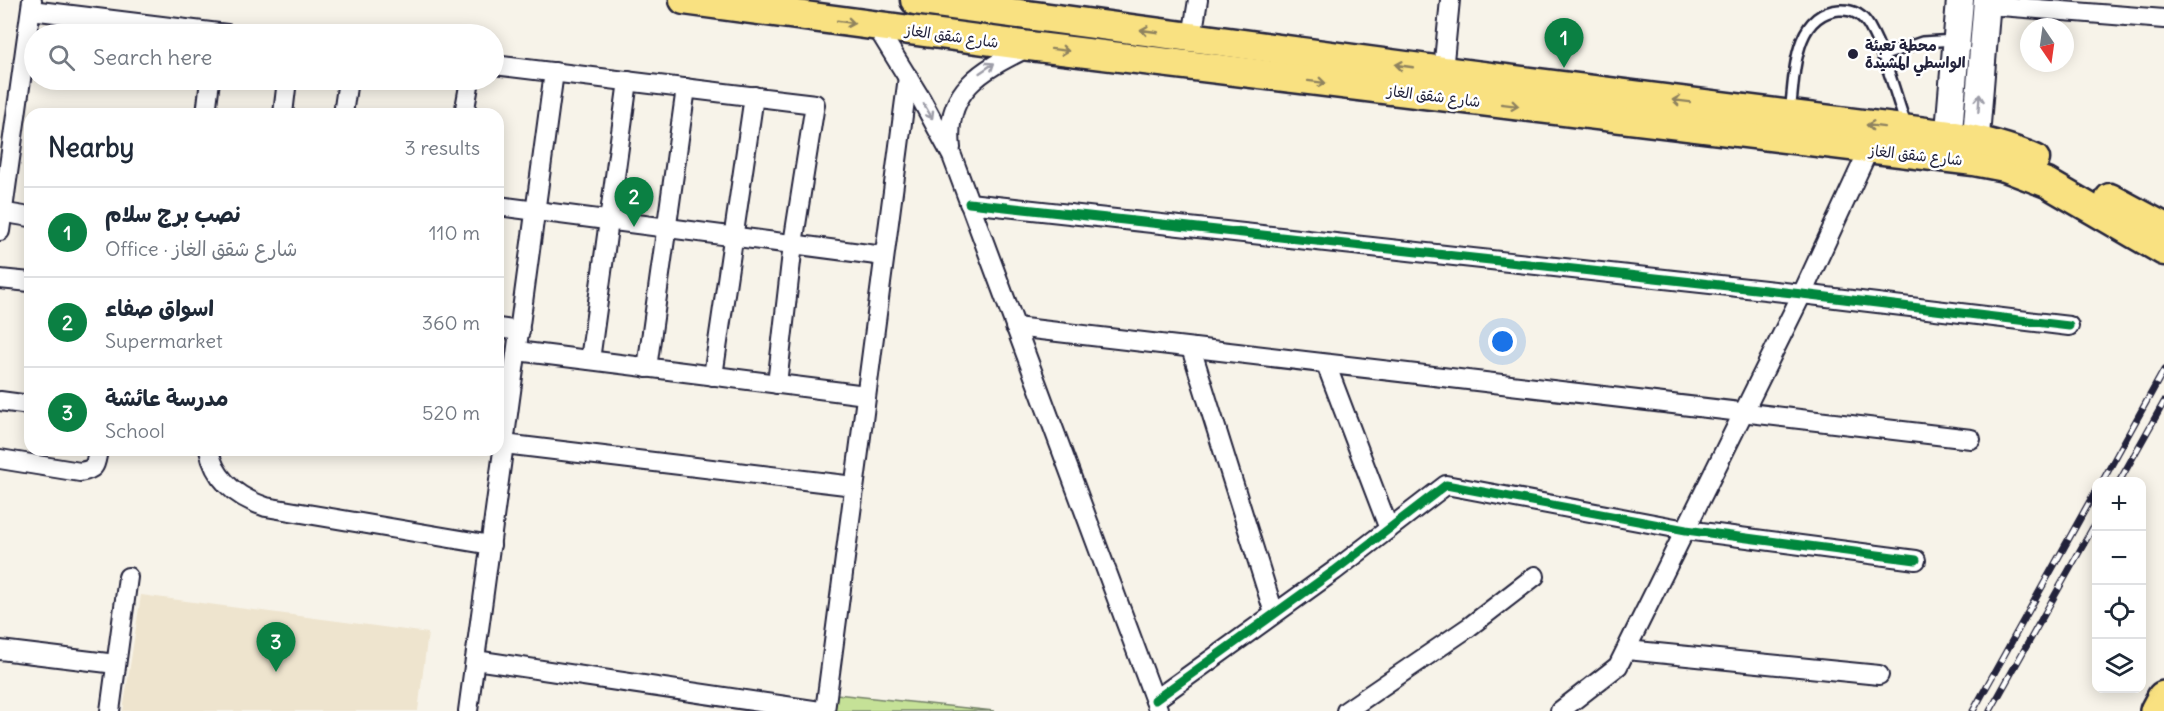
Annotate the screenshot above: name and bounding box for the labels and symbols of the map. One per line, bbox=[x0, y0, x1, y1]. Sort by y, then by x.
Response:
one-way arrow bbox=[836, 16, 856, 27]
north arrow bbox=[2020, 18, 2074, 72]
pin: 1 bbox=[1544, 19, 1584, 68]
street label: شارع شقق الغاز bbox=[903, 20, 1000, 53]
one-way arrow bbox=[1139, 26, 1159, 37]
place label: محطة تعبئة الواسطي المشيدة bbox=[1865, 36, 1966, 77]
one-way arrow bbox=[1050, 45, 1070, 56]
marker: محطة تعبئة الواسطي المشيدة bbox=[1846, 47, 1860, 61]
one-way arrow bbox=[1395, 60, 1415, 71]
one-way arrow bbox=[979, 62, 995, 74]
one-way arrow bbox=[1306, 76, 1326, 87]
street label: شارع شقق الغاز bbox=[1385, 81, 1482, 112]
one-way arrow bbox=[1974, 93, 1985, 113]
one-way arrow bbox=[1672, 96, 1691, 107]
one-way arrow bbox=[1500, 100, 1519, 111]
one-way arrow bbox=[923, 102, 934, 120]
one-way arrow bbox=[1865, 120, 1885, 131]
street label: شارع شقق الغاز bbox=[1867, 141, 1964, 170]
pin: 2 bbox=[614, 178, 654, 227]
your location bbox=[1488, 327, 1517, 356]
pin: 3 bbox=[256, 622, 296, 672]

